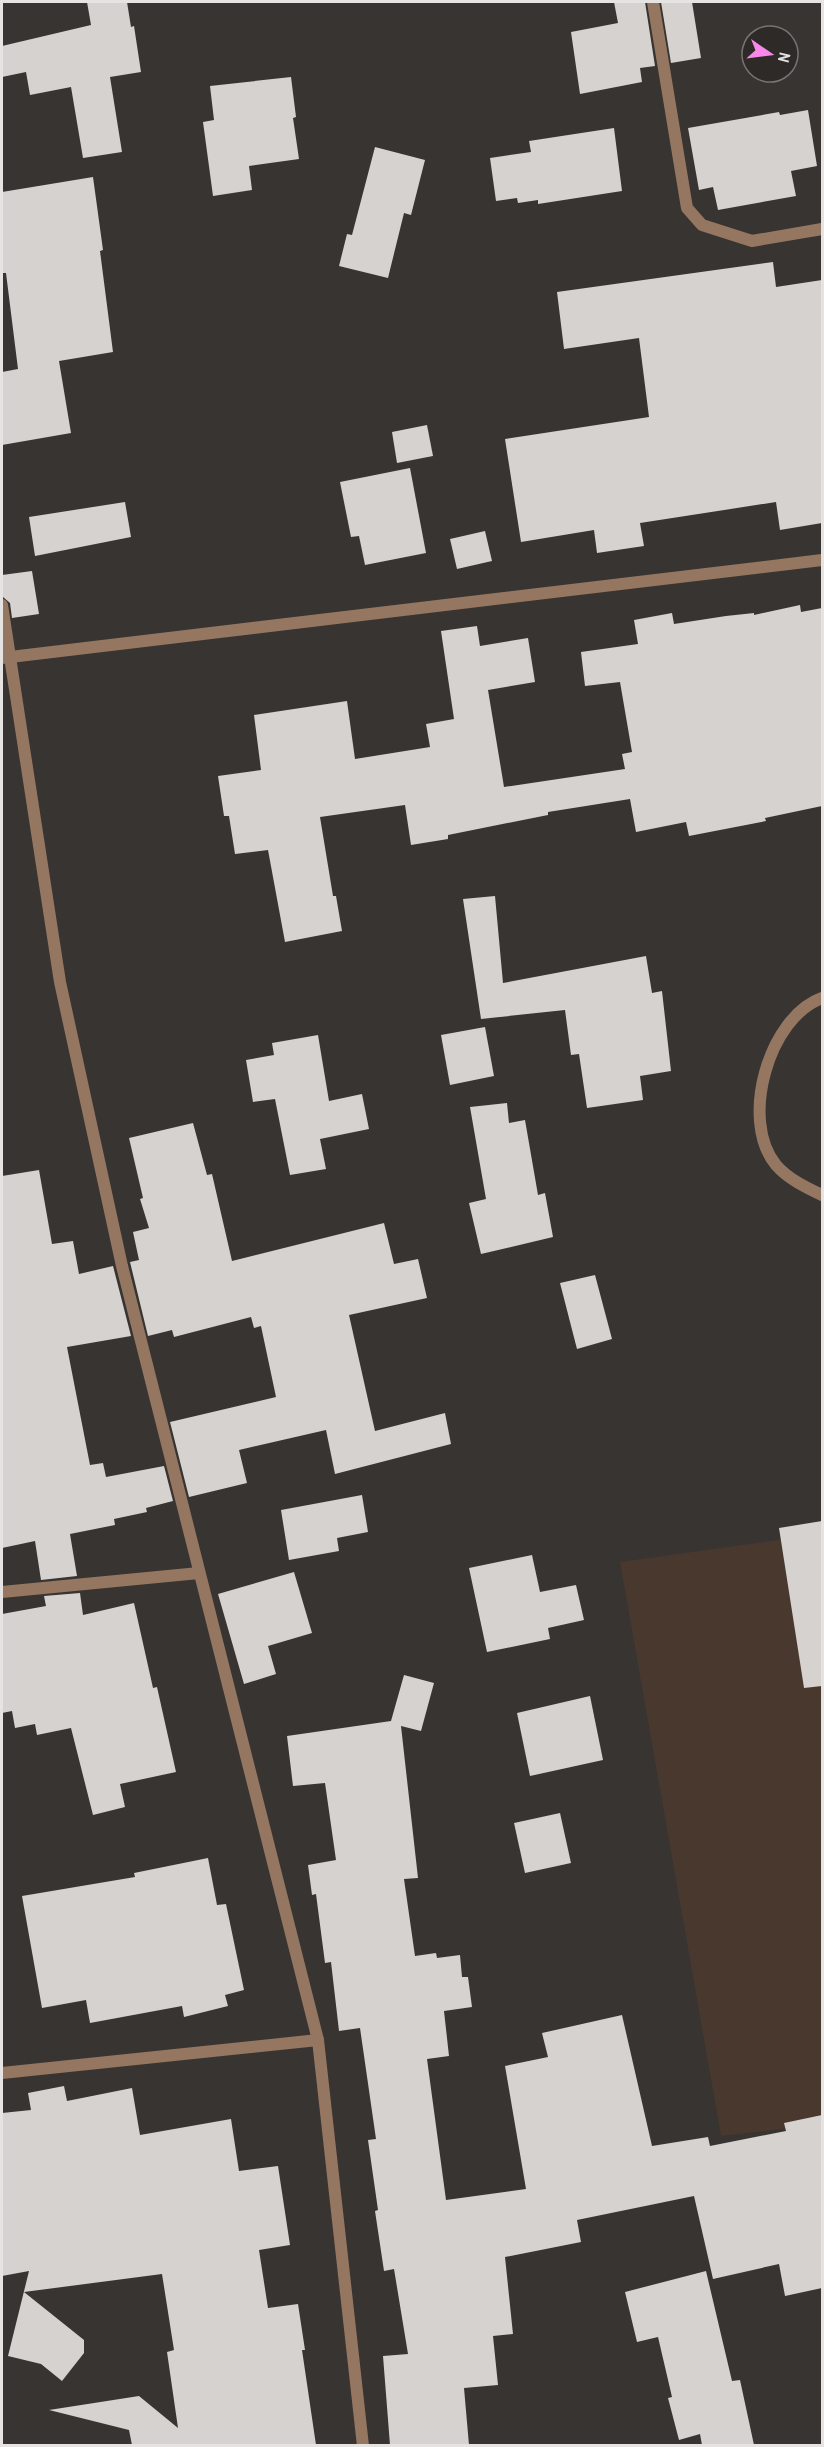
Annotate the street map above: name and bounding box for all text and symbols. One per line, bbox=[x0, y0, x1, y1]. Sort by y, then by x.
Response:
north arrow bbox=[740, 24, 800, 84]
text: N bbox=[773, 50, 796, 65]

